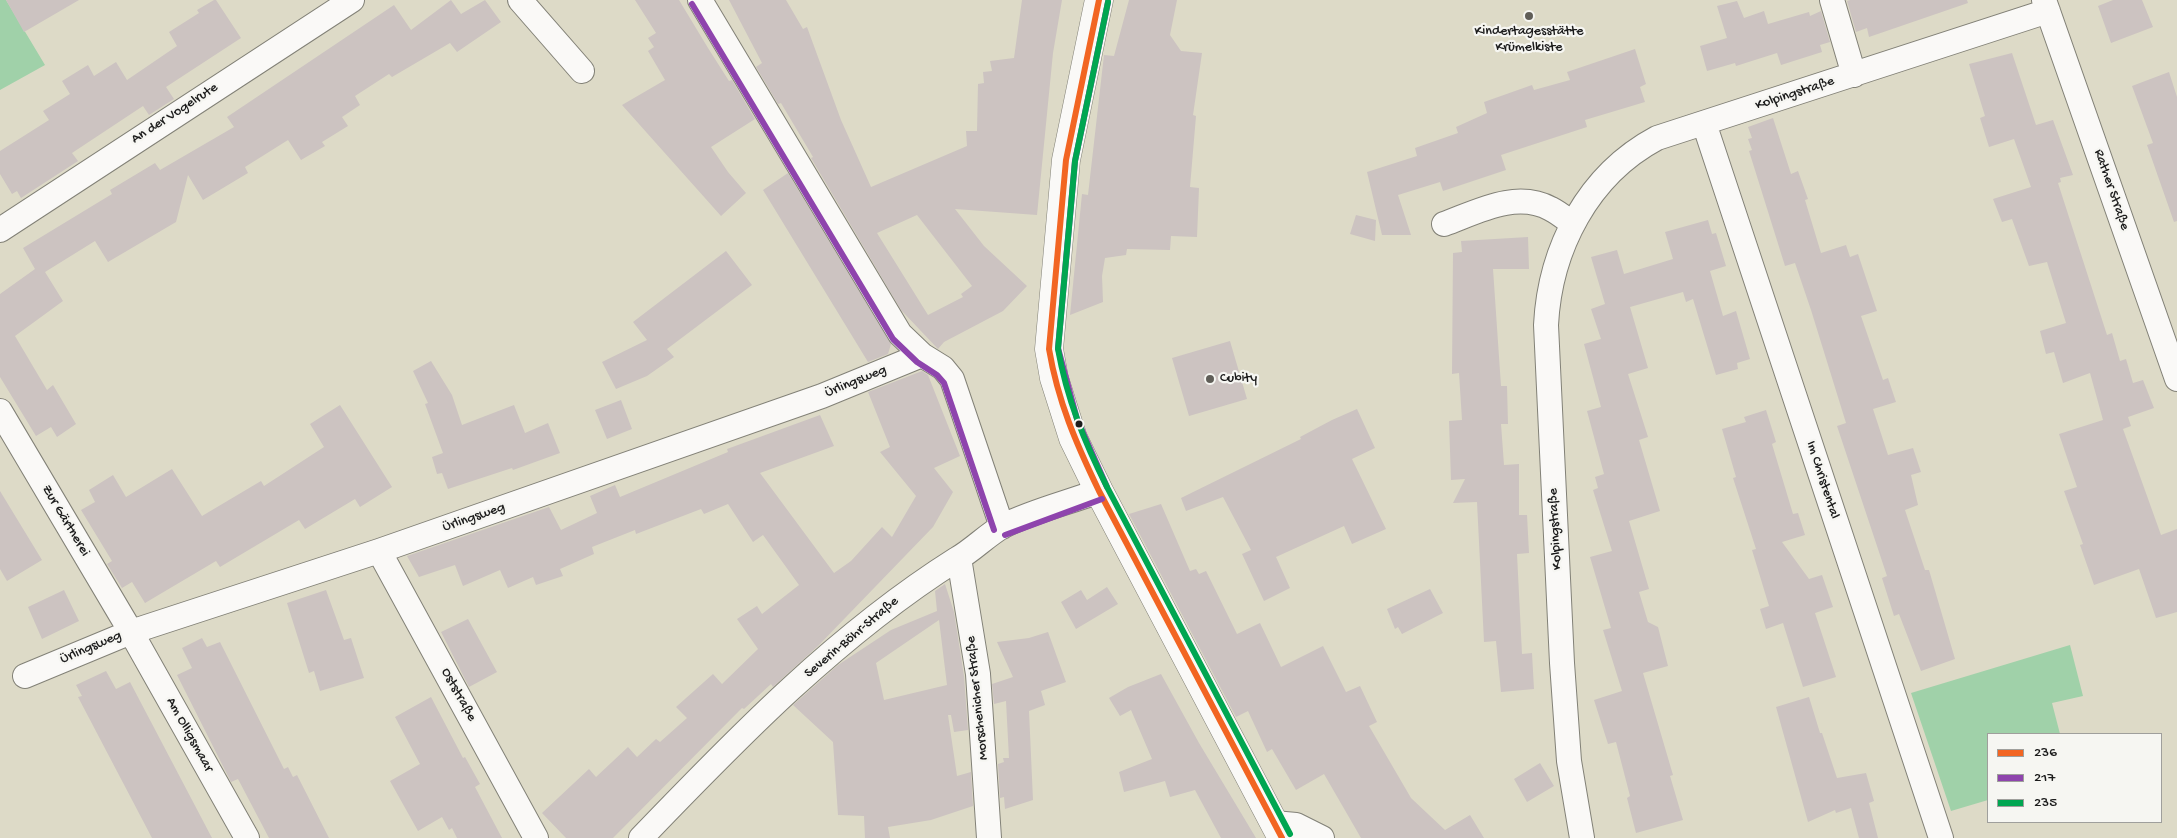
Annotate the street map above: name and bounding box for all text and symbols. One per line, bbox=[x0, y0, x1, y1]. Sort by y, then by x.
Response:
marker: Kindertagesstätte Krümelkiste bbox=[1523, 10, 1535, 22]
place label: Kindertagesstätte Krümelkiste bbox=[1475, 24, 1583, 56]
street label: Kolpingstraße bbox=[1753, 73, 1837, 115]
street label: An der Vogelrute bbox=[129, 80, 221, 148]
street label: Rather Straße bbox=[2089, 147, 2133, 233]
street label: Ürlingsweg bbox=[823, 362, 889, 402]
place label: Cubity bbox=[1220, 371, 1257, 387]
marker: Cubity bbox=[1204, 373, 1216, 385]
unlabelled marker bbox=[1074, 419, 1084, 429]
street label: Im Christental bbox=[1801, 439, 1843, 521]
street label: Zur Gärtnerei bbox=[37, 482, 93, 560]
street label: Kolpingstraße bbox=[1545, 488, 1567, 570]
street label: Ürlingsweg bbox=[441, 499, 507, 537]
street label: Severin-Böhr-Straße bbox=[801, 594, 903, 682]
street label: Ürlingsweg bbox=[58, 628, 124, 668]
street label: Morschenicher Straße bbox=[963, 635, 993, 761]
street label: Oststraße bbox=[436, 665, 480, 725]
street label: Am Olligsmaar bbox=[162, 695, 216, 775]
legend bbox=[1987, 733, 2162, 823]
text: 236 bbox=[2034, 744, 2057, 762]
text: 217 bbox=[2034, 769, 2055, 787]
text: 235 bbox=[2034, 794, 2057, 812]

